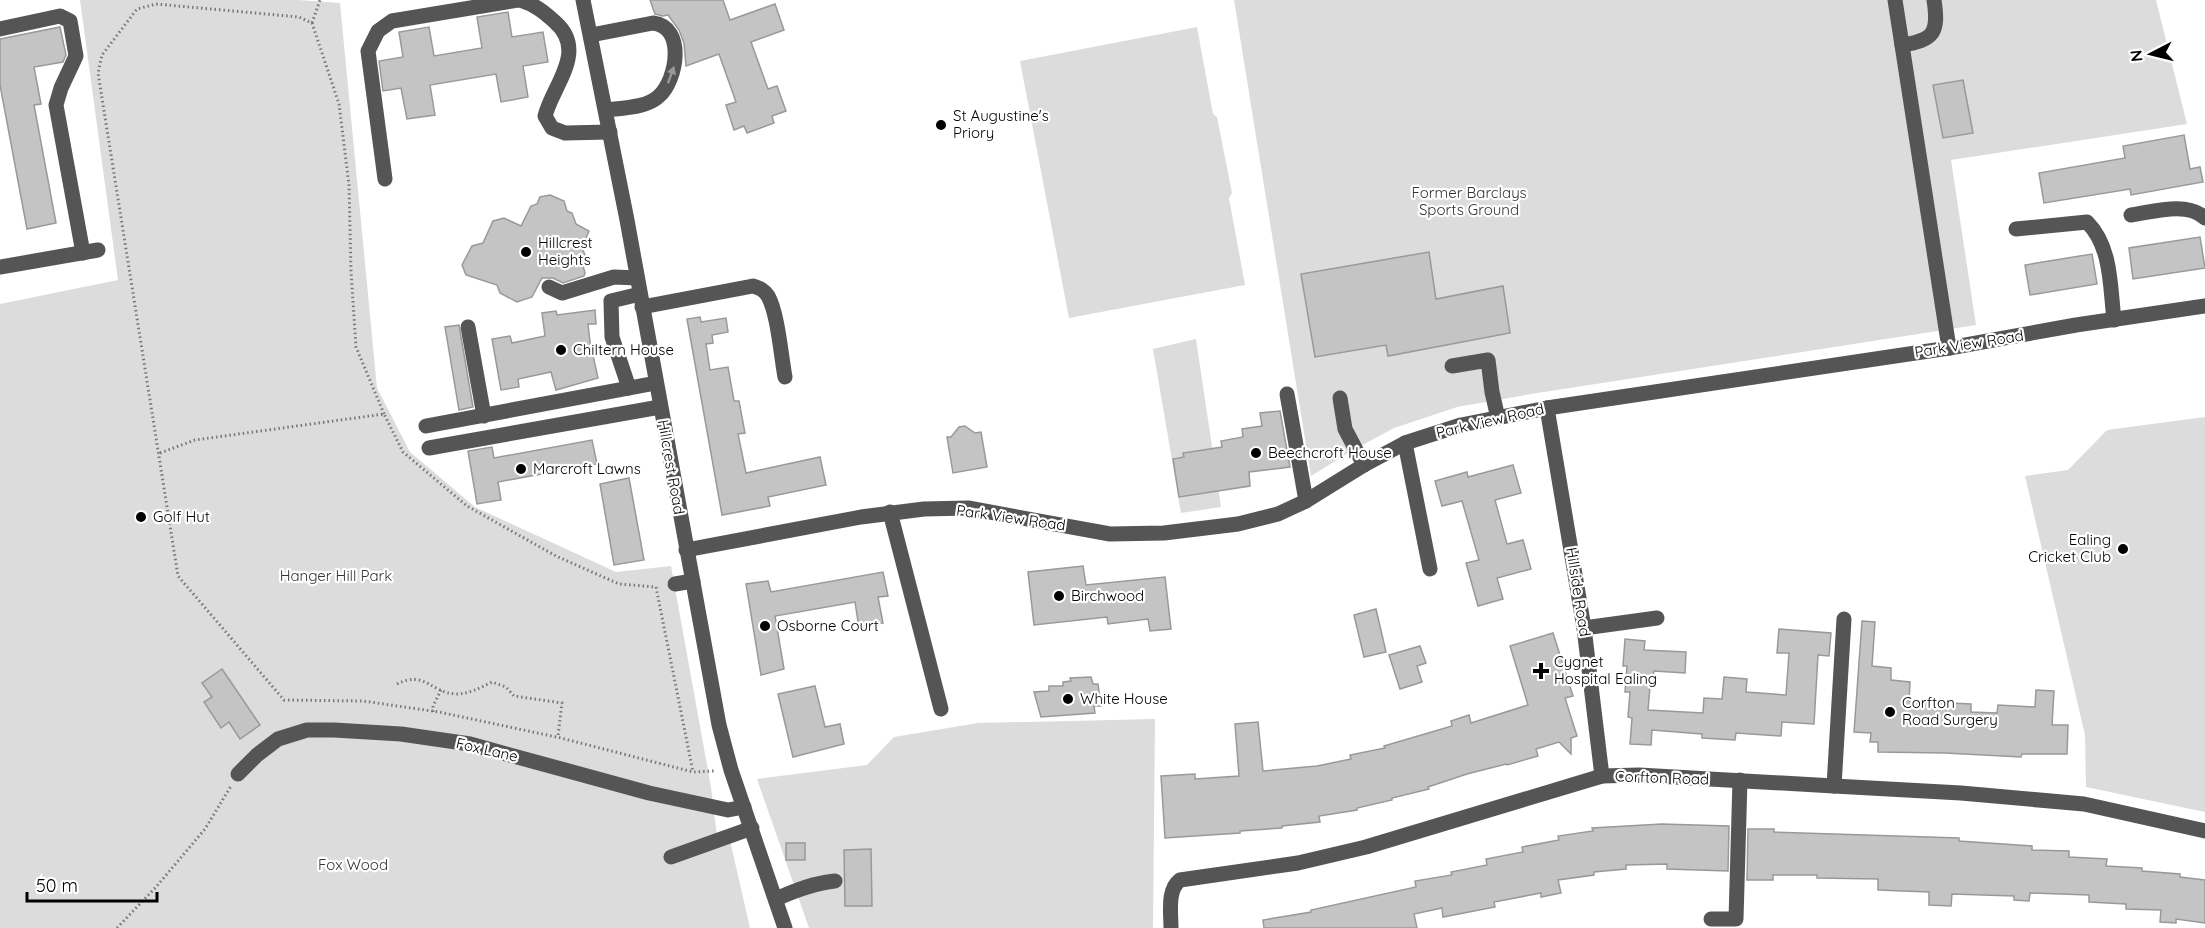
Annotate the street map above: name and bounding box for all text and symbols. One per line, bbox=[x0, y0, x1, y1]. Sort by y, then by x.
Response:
north arrow bbox=[2121, 24, 2181, 84]
text: N bbox=[2125, 49, 2147, 63]
one-way arrow bbox=[666, 65, 676, 83]
place label: St Augustine's Priory bbox=[953, 106, 1049, 142]
marker: St Augustine's Priory bbox=[934, 118, 948, 132]
park label: Former Barclays Sports Ground bbox=[1411, 183, 1527, 219]
place label: Hillcrest Heights bbox=[538, 233, 593, 269]
marker: Hillcrest Heights bbox=[519, 245, 533, 259]
street label: Park View Road bbox=[1913, 326, 2025, 362]
place label: Chiltern House bbox=[573, 340, 674, 359]
marker: Chiltern House bbox=[554, 343, 568, 357]
street label: Park View Road bbox=[1434, 399, 1546, 442]
street label: Hillcrest Road bbox=[654, 418, 689, 516]
place label: Beechcroft House bbox=[1268, 443, 1392, 462]
marker: Beechcroft House bbox=[1249, 446, 1263, 460]
place label: Marcroft Lawns bbox=[533, 459, 641, 478]
marker: Marcroft Lawns bbox=[514, 462, 528, 476]
street label: Park View Road bbox=[955, 500, 1067, 535]
place label: Golf Hut bbox=[153, 507, 210, 526]
marker: Golf Hut bbox=[134, 510, 148, 524]
place label: Ealing Cricket Club bbox=[2028, 530, 2111, 566]
marker: Ealing Cricket Club bbox=[2116, 542, 2130, 556]
street label: Hillside Road bbox=[1562, 546, 1595, 638]
park label: Hanger Hill Park bbox=[280, 566, 392, 585]
place label: Birchwood bbox=[1071, 586, 1144, 605]
marker: Birchwood bbox=[1052, 589, 1066, 603]
place label: Osborne Court bbox=[777, 616, 879, 635]
marker: Osborne Court bbox=[758, 619, 772, 633]
place label: Cygnet Hospital Ealing bbox=[1554, 652, 1657, 688]
marker: Cygnet Hospital Ealing bbox=[1532, 662, 1550, 680]
place label: White House bbox=[1080, 689, 1168, 708]
marker: White House bbox=[1061, 692, 1075, 706]
place label: Corfton Road Surgery bbox=[1902, 693, 1998, 729]
marker: Corfton Road Surgery bbox=[1883, 705, 1897, 719]
street label: Fox Lane bbox=[454, 733, 520, 766]
street label: Corfton Road bbox=[1615, 766, 1709, 789]
park label: Fox Wood bbox=[318, 855, 388, 874]
scale bar bbox=[27, 865, 158, 903]
text: 50 m bbox=[36, 874, 78, 897]

